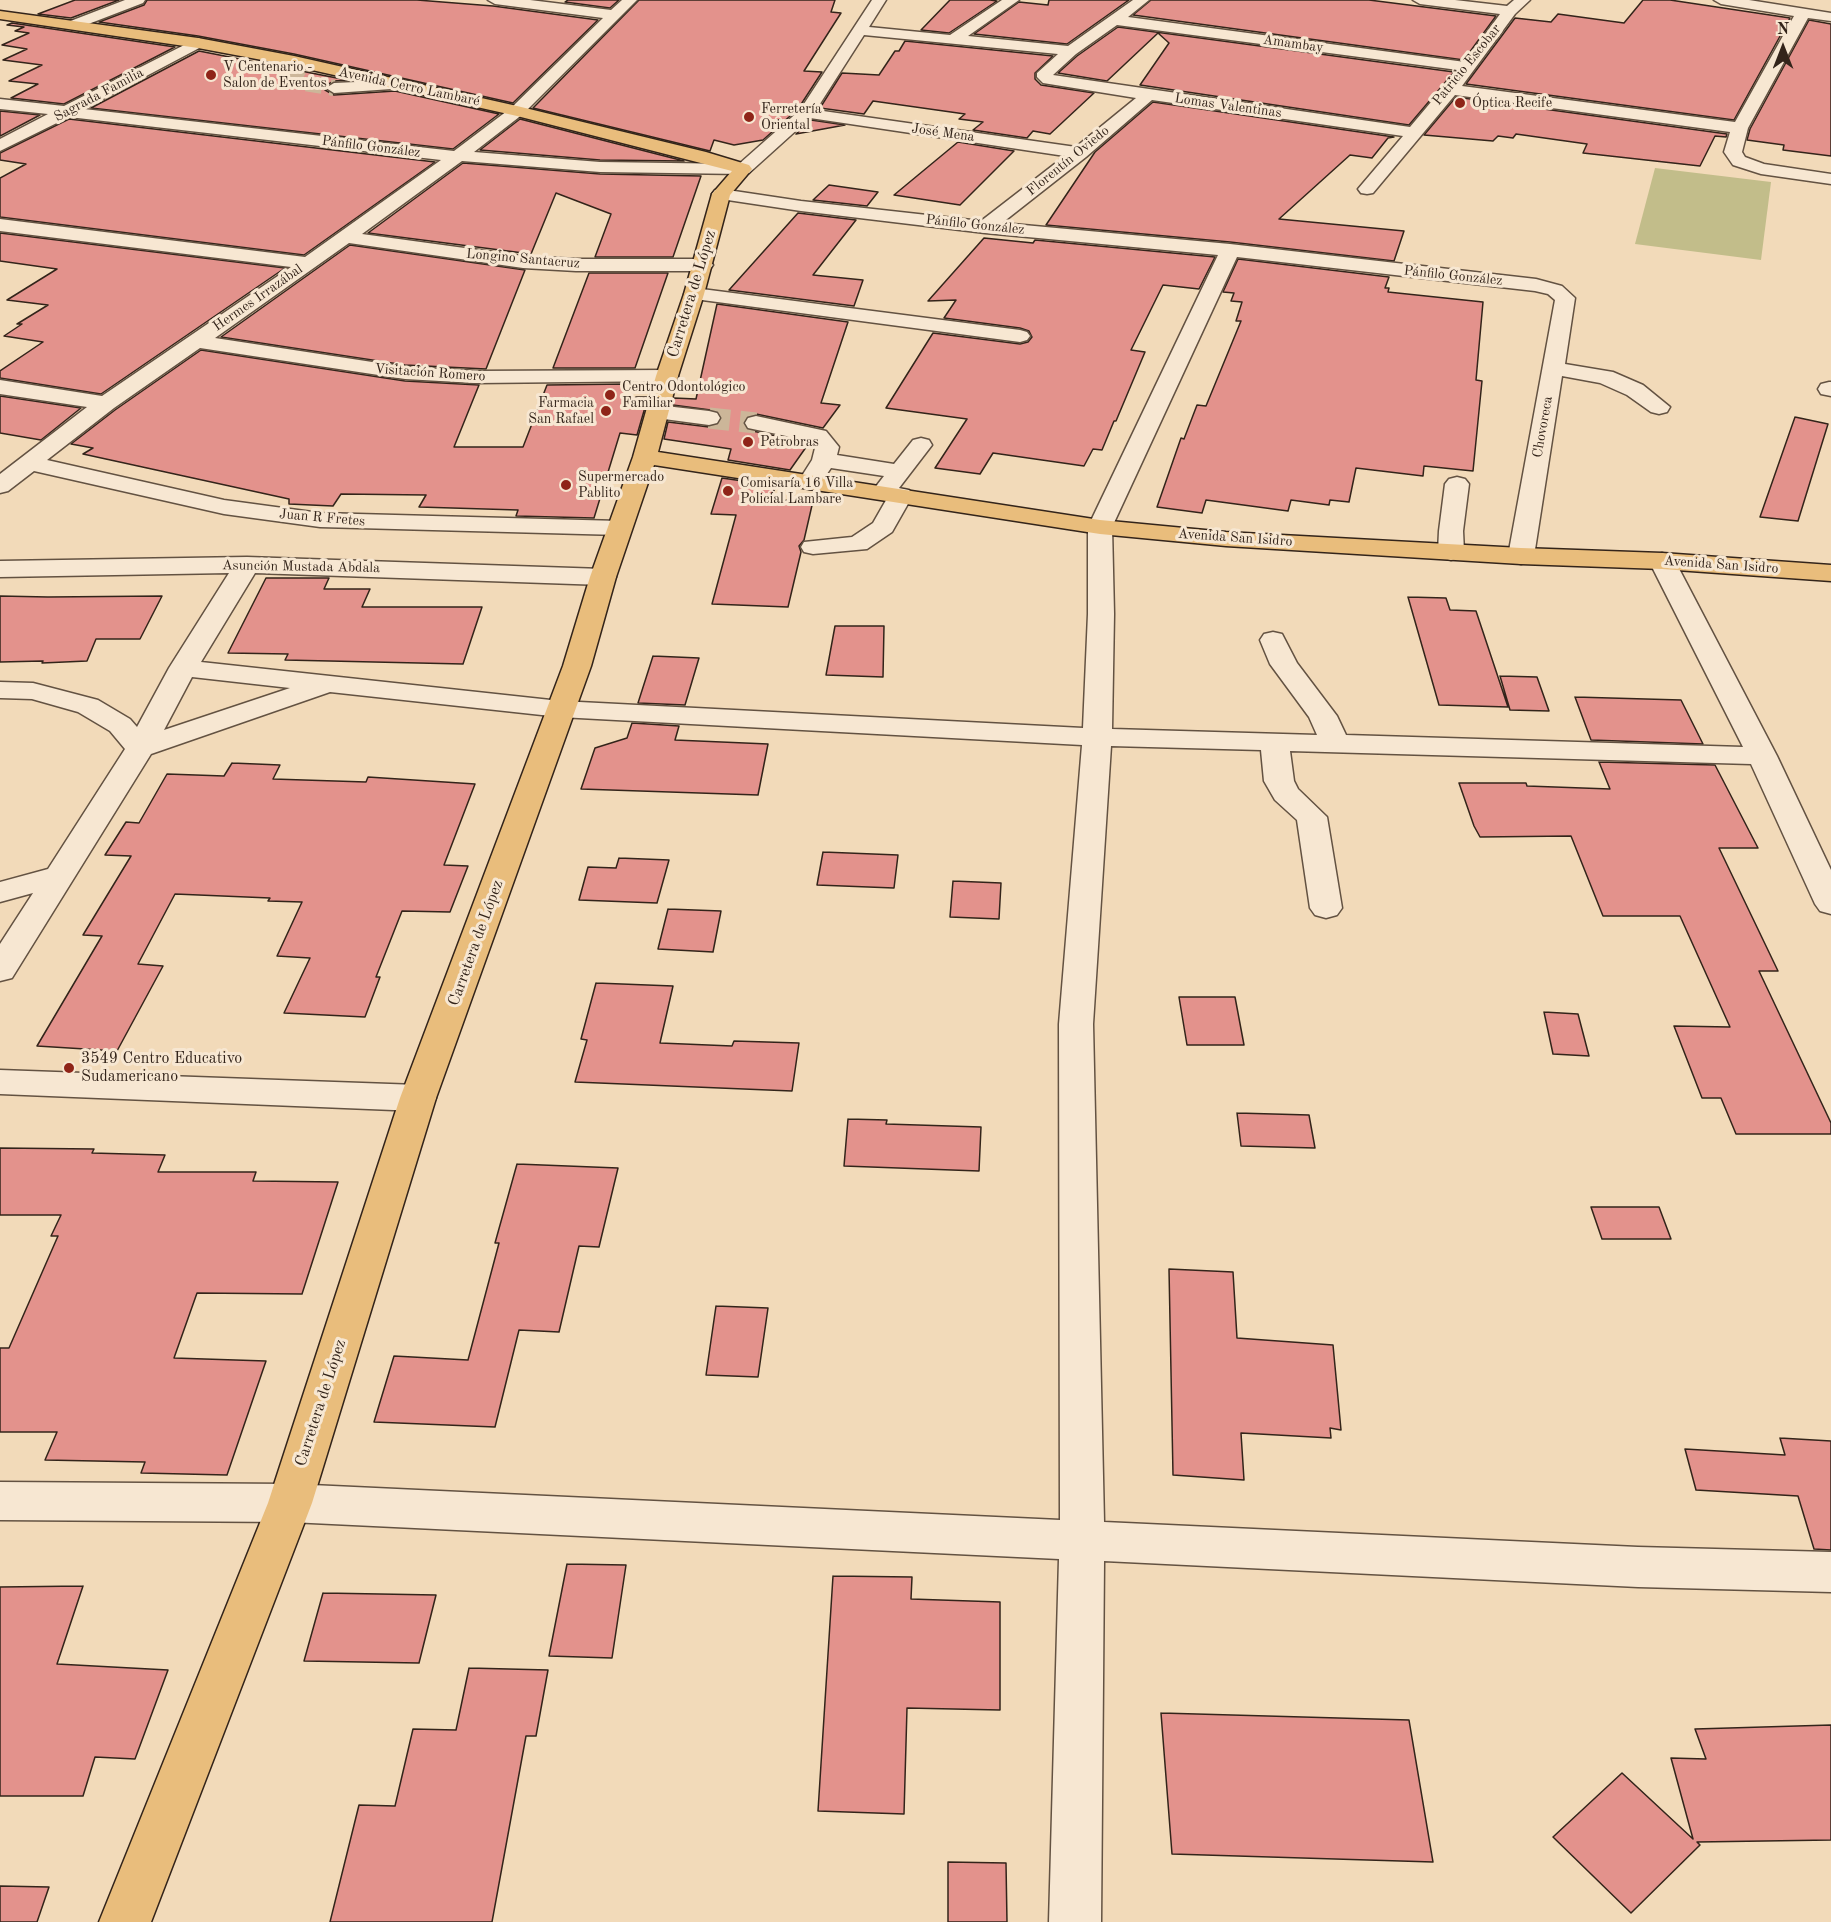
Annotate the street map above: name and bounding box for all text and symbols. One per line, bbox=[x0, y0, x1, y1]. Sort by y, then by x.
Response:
north arrow bbox=[1753, 18, 1813, 78]
street label: Patricio Escobar bbox=[1429, 21, 1505, 109]
text: N bbox=[1777, 22, 1789, 38]
street label: Amambay bbox=[1262, 31, 1324, 57]
place label: V Centenario - Salon de Eventos bbox=[223, 59, 327, 92]
street label: Sagrada Familia bbox=[51, 64, 147, 126]
street label: Avenida Cerro Lambaré bbox=[337, 64, 481, 110]
marker: V Centenario - Salon de Eventos bbox=[204, 68, 218, 82]
street label: Lomas Valentinas bbox=[1173, 90, 1283, 122]
place label: Óptica Recife bbox=[1472, 95, 1552, 111]
marker: Óptica Recife bbox=[1453, 96, 1467, 110]
place label: Ferretería Oriental bbox=[761, 101, 822, 134]
marker: Ferretería Oriental bbox=[742, 110, 756, 124]
street label: José Mena bbox=[910, 120, 976, 146]
street label: Florentín Oviedo bbox=[1023, 122, 1113, 200]
street label: Pánfilo González bbox=[321, 133, 421, 161]
street label: Pánfilo González bbox=[925, 211, 1025, 239]
street label: Carretera de López bbox=[663, 228, 721, 360]
street label: Longino Santacruz bbox=[465, 246, 581, 272]
street label: Hermes Irrazábal bbox=[210, 261, 306, 335]
street label: Pánfilo González bbox=[1403, 262, 1503, 290]
street label: Visitación Romero bbox=[374, 361, 486, 385]
place label: Centro Odontológico Familiar bbox=[622, 379, 745, 412]
marker: Centro Odontológico Familiar bbox=[603, 388, 617, 402]
place label: Farmacia San Rafael bbox=[528, 395, 594, 428]
street label: Chovoreca bbox=[1529, 395, 1557, 459]
marker: Farmacia San Rafael bbox=[599, 404, 613, 418]
place label: Petrobras bbox=[760, 434, 819, 450]
marker: Petrobras bbox=[741, 435, 755, 449]
place label: Supermercado Pablito bbox=[578, 469, 664, 502]
place label: Comisaría 16 Villa Policial Lambare bbox=[740, 475, 853, 508]
marker: Supermercado Pablito bbox=[559, 478, 573, 492]
marker: Comisaría 16 Villa Policial Lambare bbox=[721, 484, 735, 498]
street label: Juan R Fretes bbox=[278, 506, 366, 530]
street label: Avenida San Isidro bbox=[1177, 526, 1293, 550]
street label: Avenida San Isidro bbox=[1663, 553, 1779, 577]
street label: Asunción Mustada Abdala bbox=[222, 557, 380, 577]
street label: Carretera de López bbox=[444, 877, 508, 1009]
place label: 3549 Centro Educativo Sudamericano bbox=[81, 1049, 242, 1087]
marker: 3549 Centro Educativo Sudamericano bbox=[62, 1061, 76, 1075]
street label: Carretera de López bbox=[291, 1337, 351, 1469]

